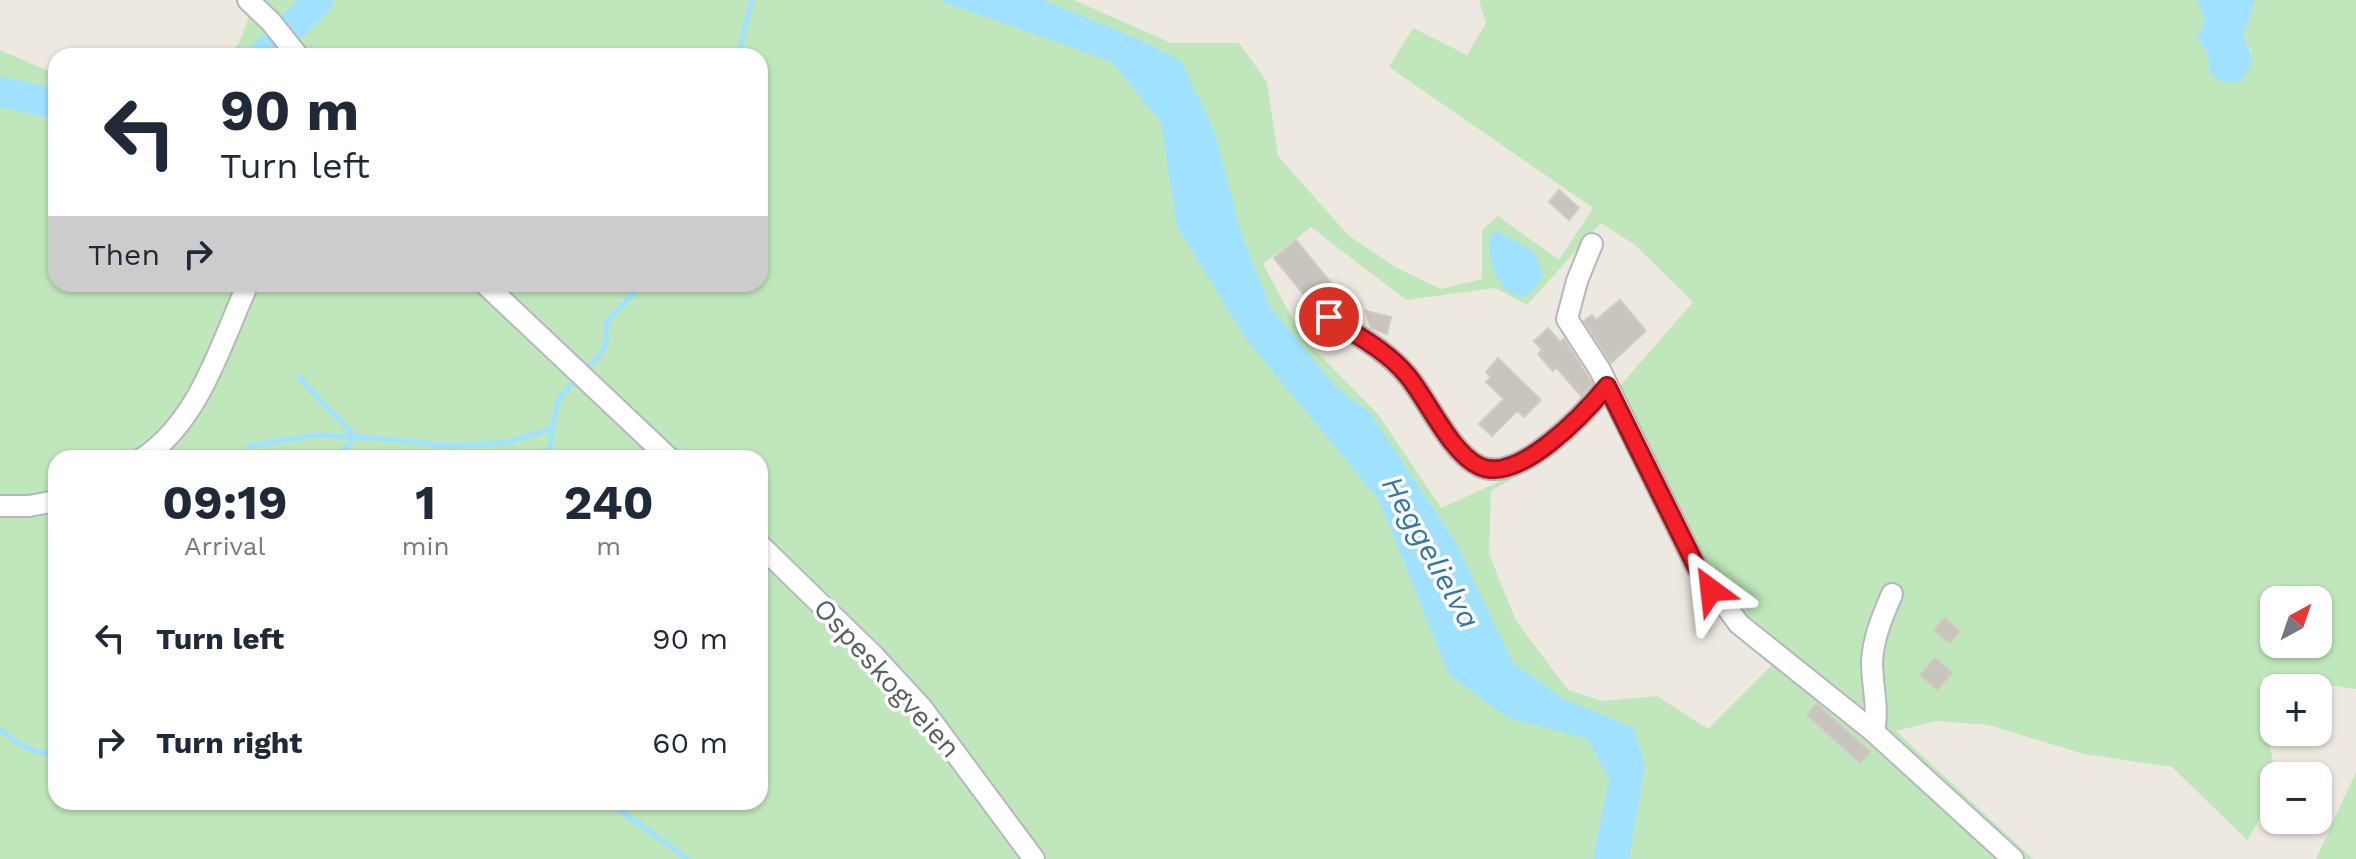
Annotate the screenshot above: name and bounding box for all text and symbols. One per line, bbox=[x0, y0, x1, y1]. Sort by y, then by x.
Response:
text: 90 m bbox=[220, 78, 359, 144]
icon: left bbox=[88, 80, 192, 184]
text: Turn left bbox=[220, 145, 370, 187]
icon: right bbox=[176, 232, 220, 276]
text: Then bbox=[88, 237, 160, 272]
pin bbox=[1295, 283, 1363, 351]
icon: arrive bbox=[1307, 295, 1351, 339]
water label: Heggelielva bbox=[1375, 470, 1487, 634]
text: 09:19 bbox=[162, 474, 287, 531]
text: 1 bbox=[415, 474, 436, 531]
text: 240 bbox=[564, 474, 654, 531]
text: Arrival bbox=[184, 531, 265, 561]
text: min bbox=[402, 531, 450, 561]
text: m bbox=[596, 531, 621, 561]
position arrow bbox=[1669, 548, 1753, 632]
north arrow bbox=[2260, 586, 2332, 658]
map controls bbox=[2260, 586, 2332, 834]
street label: Ospeskogveien bbox=[807, 592, 967, 764]
icon: left bbox=[88, 616, 132, 660]
text: Turn left bbox=[156, 621, 284, 656]
text: 90 m bbox=[652, 621, 728, 656]
button: + bbox=[2260, 674, 2332, 746]
icon: right bbox=[88, 720, 132, 764]
text: Turn right bbox=[156, 725, 302, 760]
text: 60 m bbox=[652, 725, 728, 760]
button: − bbox=[2260, 762, 2332, 834]

